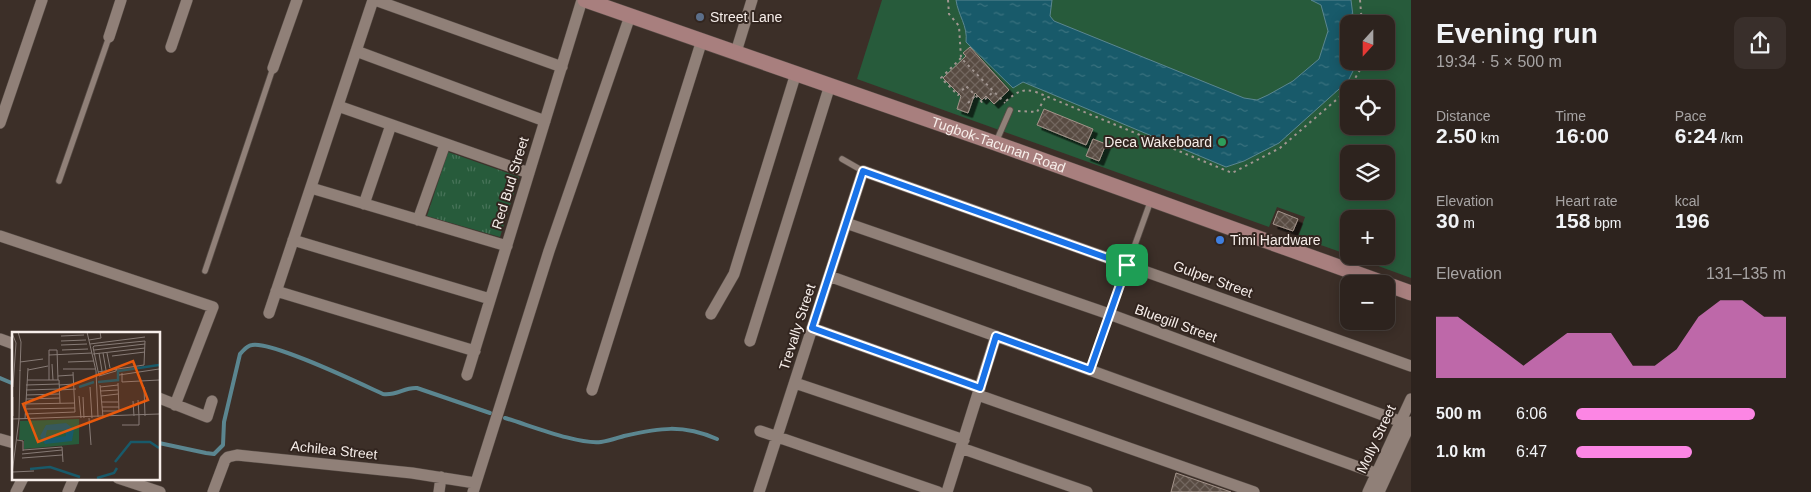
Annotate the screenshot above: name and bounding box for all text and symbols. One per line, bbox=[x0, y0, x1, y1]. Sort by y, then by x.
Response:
place label: Street Lane bbox=[710, 9, 783, 25]
marker: Street Lane bbox=[694, 11, 706, 23]
north arrow bbox=[1340, 15, 1395, 70]
map controls bbox=[1340, 15, 1395, 330]
button: share bbox=[1734, 17, 1786, 69]
text: Evening run bbox=[1436, 18, 1598, 49]
text: 19:34 · 5 × 500 m bbox=[1436, 53, 1562, 70]
button: locate bbox=[1340, 80, 1395, 135]
text: Distance bbox=[1436, 108, 1490, 124]
text: Time bbox=[1555, 108, 1586, 124]
text: Pace bbox=[1675, 108, 1707, 124]
street label: Tugbok-Tacunan Road bbox=[929, 113, 1068, 176]
text: 2.50 bbox=[1436, 124, 1477, 147]
text: 16:00 bbox=[1555, 124, 1609, 147]
text: 6:24 bbox=[1675, 124, 1717, 147]
text: km bbox=[1477, 130, 1499, 146]
text: /km bbox=[1717, 130, 1743, 146]
place label: Deca Wakeboard bbox=[1104, 134, 1212, 150]
street label: Red Bud Street bbox=[488, 135, 532, 231]
marker: Deca Wakeboard bbox=[1216, 136, 1228, 148]
button: layers bbox=[1340, 145, 1395, 200]
text: Elevation bbox=[1436, 193, 1494, 209]
text: Heart rate bbox=[1555, 193, 1618, 209]
text: kcal bbox=[1675, 193, 1700, 209]
text: 30 bbox=[1436, 209, 1459, 232]
text: 158 bbox=[1555, 209, 1590, 232]
text: 196 bbox=[1675, 209, 1710, 232]
button: + bbox=[1340, 210, 1395, 265]
text: m bbox=[1459, 215, 1475, 231]
text: bpm bbox=[1590, 215, 1622, 231]
place label: Timi Hardware bbox=[1230, 232, 1321, 248]
marker: Timi Hardware bbox=[1214, 234, 1226, 246]
pin bbox=[1106, 244, 1148, 286]
icon: arrive bbox=[1113, 251, 1141, 279]
street label: Gulper Street bbox=[1171, 257, 1255, 301]
text: Elevation bbox=[1436, 265, 1502, 282]
text: 131–135 m bbox=[1706, 265, 1786, 282]
button: − bbox=[1340, 275, 1395, 330]
street label: Trevally Street bbox=[776, 282, 819, 372]
street label: Bluegill Street bbox=[1133, 301, 1219, 345]
inset map bbox=[12, 332, 160, 480]
street label: Molly Street bbox=[1353, 402, 1399, 476]
text: 500 m bbox=[1436, 405, 1481, 422]
text: 6:06 bbox=[1516, 405, 1547, 422]
street label: Achilea Street bbox=[290, 437, 378, 463]
text: 1.0 km bbox=[1436, 443, 1486, 460]
text: 6:47 bbox=[1516, 443, 1547, 460]

